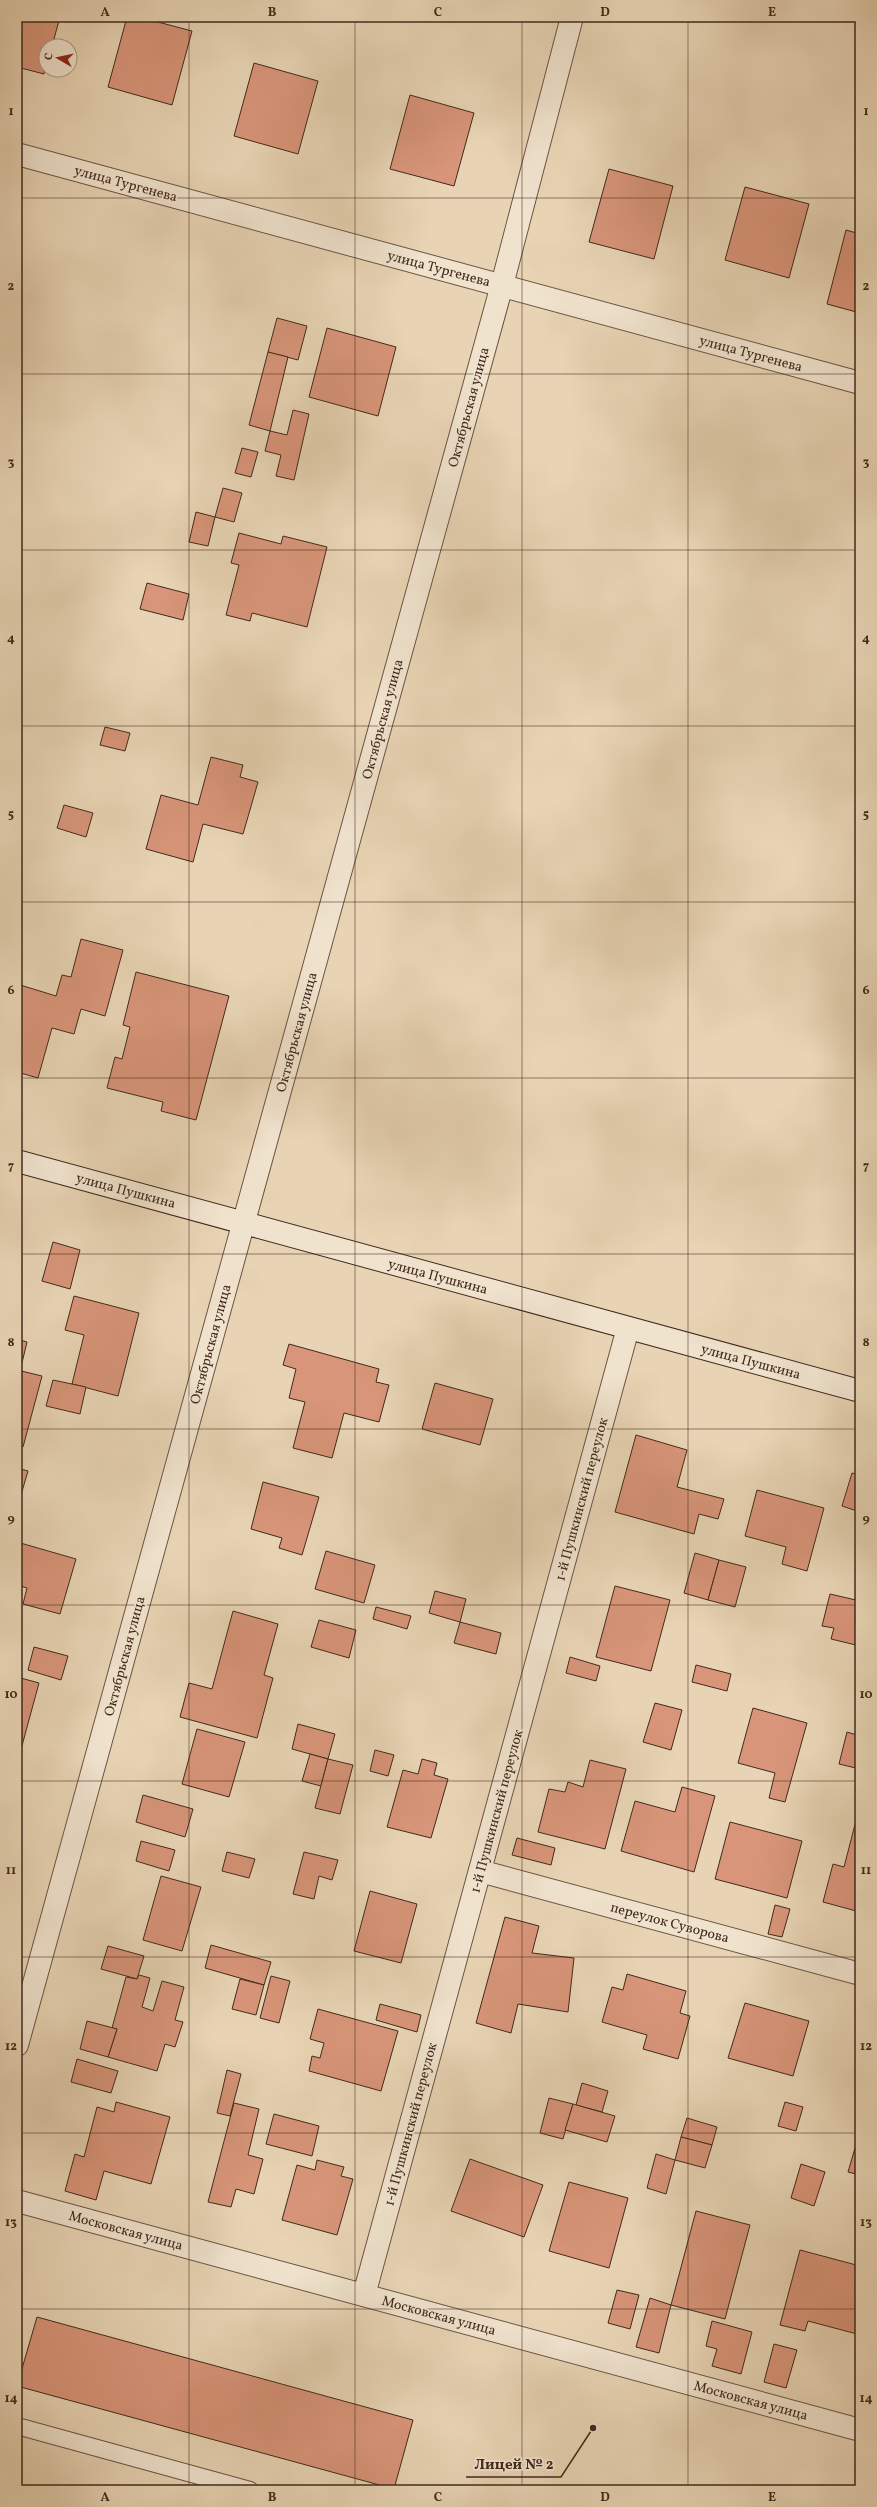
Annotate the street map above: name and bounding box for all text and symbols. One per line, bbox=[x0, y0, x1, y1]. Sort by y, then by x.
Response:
text: A bbox=[100, 4, 110, 22]
text: B bbox=[268, 4, 277, 22]
text: C bbox=[434, 4, 442, 22]
text: D bbox=[600, 4, 610, 22]
text: E bbox=[768, 4, 776, 22]
north arrow bbox=[38, 38, 78, 78]
text: С bbox=[42, 52, 58, 61]
text: 1 bbox=[8, 103, 14, 121]
text: 1 bbox=[863, 103, 869, 121]
street label: улица Тургенева bbox=[72, 162, 179, 207]
street label: улица Тургенева bbox=[385, 247, 492, 292]
text: 2 bbox=[8, 278, 15, 296]
text: 2 bbox=[863, 278, 870, 296]
street label: улица Тургенева bbox=[697, 332, 804, 377]
street label: Октябрьская улица bbox=[444, 345, 495, 470]
text: 3 bbox=[8, 454, 15, 472]
text: 3 bbox=[863, 454, 870, 472]
text: 4 bbox=[7, 630, 15, 648]
text: 4 bbox=[862, 630, 870, 648]
street label: Октябрьская улица bbox=[358, 657, 409, 782]
text: 5 bbox=[8, 806, 14, 824]
text: 5 bbox=[863, 806, 869, 824]
street label: Октябрьская улица bbox=[272, 970, 323, 1095]
text: 6 bbox=[7, 982, 15, 1000]
text: 6 bbox=[862, 982, 870, 1000]
text: 7 bbox=[8, 1158, 14, 1176]
text: 7 bbox=[863, 1158, 869, 1176]
street label: улица Пушкина bbox=[74, 1169, 178, 1214]
street label: улица Пушкина bbox=[386, 1255, 490, 1300]
street label: Октябрьская улица bbox=[186, 1282, 237, 1407]
text: 8 bbox=[7, 1334, 15, 1352]
text: 8 bbox=[862, 1334, 870, 1352]
street label: улица Пушкина bbox=[699, 1340, 803, 1385]
street label: 1-й Пушкинский переулок bbox=[551, 1415, 614, 1583]
text: 9 bbox=[7, 1510, 15, 1528]
text: 9 bbox=[862, 1510, 870, 1528]
street label: Октябрьская улица bbox=[100, 1594, 151, 1719]
text: 10 bbox=[4, 1686, 18, 1704]
text: 10 bbox=[859, 1686, 873, 1704]
street label: 1-й Пушкинский переулок bbox=[466, 1727, 529, 1895]
text: 11 bbox=[6, 1862, 16, 1880]
text: 11 bbox=[861, 1862, 871, 1880]
street label: переулок Суворова bbox=[608, 1898, 731, 1948]
text: 12 bbox=[5, 2038, 17, 2056]
text: 12 bbox=[860, 2038, 872, 2056]
street label: 1-й Пушкинский переулок bbox=[380, 2040, 443, 2208]
street label: Московская улица bbox=[66, 2207, 185, 2256]
text: 13 bbox=[5, 2214, 17, 2232]
text: 13 bbox=[860, 2214, 872, 2232]
street label: Московская улица bbox=[379, 2292, 498, 2341]
street label: Московская улица bbox=[691, 2377, 810, 2426]
text: 14 bbox=[4, 2390, 18, 2408]
text: 14 bbox=[859, 2390, 873, 2408]
callout: Лицей № 2 bbox=[466, 2450, 561, 2477]
text: Лицей № 2 bbox=[474, 2455, 554, 2476]
text: A bbox=[100, 2489, 110, 2507]
text: B bbox=[268, 2489, 277, 2507]
text: C bbox=[434, 2489, 442, 2507]
text: D bbox=[600, 2489, 610, 2507]
text: E bbox=[768, 2489, 776, 2507]

